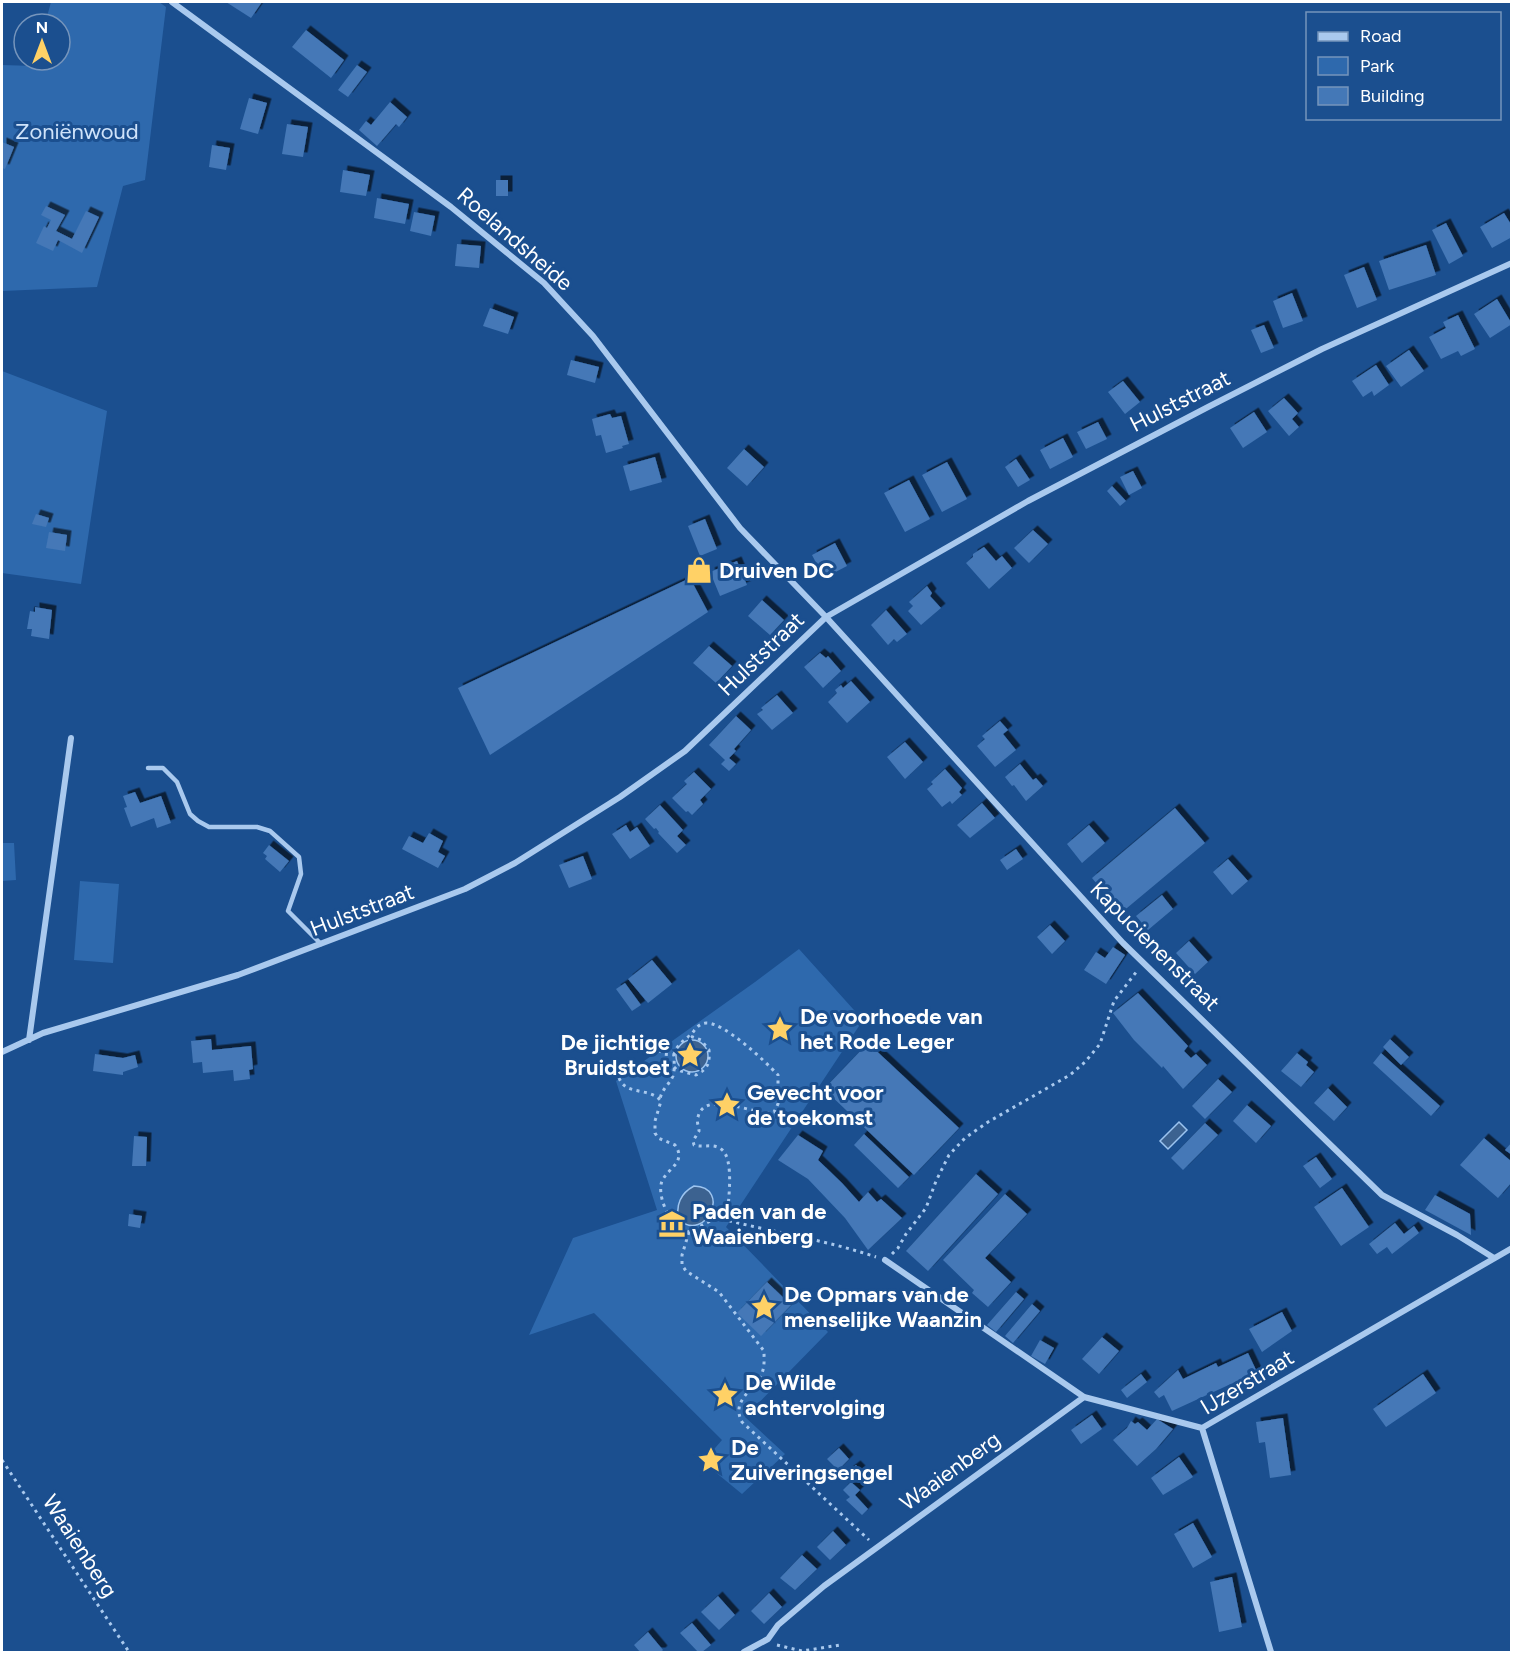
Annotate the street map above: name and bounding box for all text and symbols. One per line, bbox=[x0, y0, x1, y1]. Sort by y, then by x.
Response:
north arrow bbox=[12, 12, 72, 72]
legend bbox=[1306, 12, 1501, 120]
text: N bbox=[36, 18, 48, 37]
text: Road bbox=[1360, 25, 1401, 47]
text: Park bbox=[1360, 55, 1395, 77]
text: Building bbox=[1360, 85, 1425, 107]
park label: Zoniënwoud bbox=[15, 118, 139, 145]
street label: Roelandsheide bbox=[452, 181, 578, 297]
street label: Hulststraat bbox=[1125, 364, 1235, 438]
shop icon: Druiven DC bbox=[684, 555, 714, 585]
place label: Druiven DC bbox=[719, 557, 834, 584]
street label: Hulststraat bbox=[712, 606, 810, 702]
street label: Kapucienenstraat bbox=[1085, 876, 1225, 1016]
street label: Hulststraat bbox=[306, 878, 418, 942]
place label: De voorhoede van het Rode Leger bbox=[800, 1003, 983, 1055]
place icon: De voorhoede van het Rode Leger bbox=[765, 1014, 795, 1044]
place label: De jichtige Bruidstoet bbox=[560, 1029, 670, 1081]
place icon: De jichtige Bruidstoet bbox=[675, 1040, 705, 1070]
place label: Gevecht voor de toekomst bbox=[747, 1079, 884, 1131]
place icon: Gevecht voor de toekomst bbox=[712, 1090, 742, 1120]
place label: Paden van de Waaienberg bbox=[692, 1198, 826, 1250]
museum icon: Paden van de Waaienberg bbox=[657, 1209, 687, 1239]
place label: De Opmars van de menselijke Waanzin bbox=[784, 1281, 982, 1333]
place icon: De Opmars van de menselijke Waanzin bbox=[749, 1292, 779, 1322]
street label: IJzerstraat bbox=[1195, 1344, 1299, 1420]
place label: De Wilde achtervolging bbox=[745, 1369, 885, 1421]
place icon: De Wilde achtervolging bbox=[710, 1380, 740, 1410]
street label: Waaienberg bbox=[895, 1426, 1005, 1516]
place label: De Zuiveringsengel bbox=[731, 1434, 893, 1486]
place icon: De Zuiveringsengel bbox=[696, 1445, 726, 1475]
street label: Waaienberg bbox=[37, 1489, 123, 1603]

